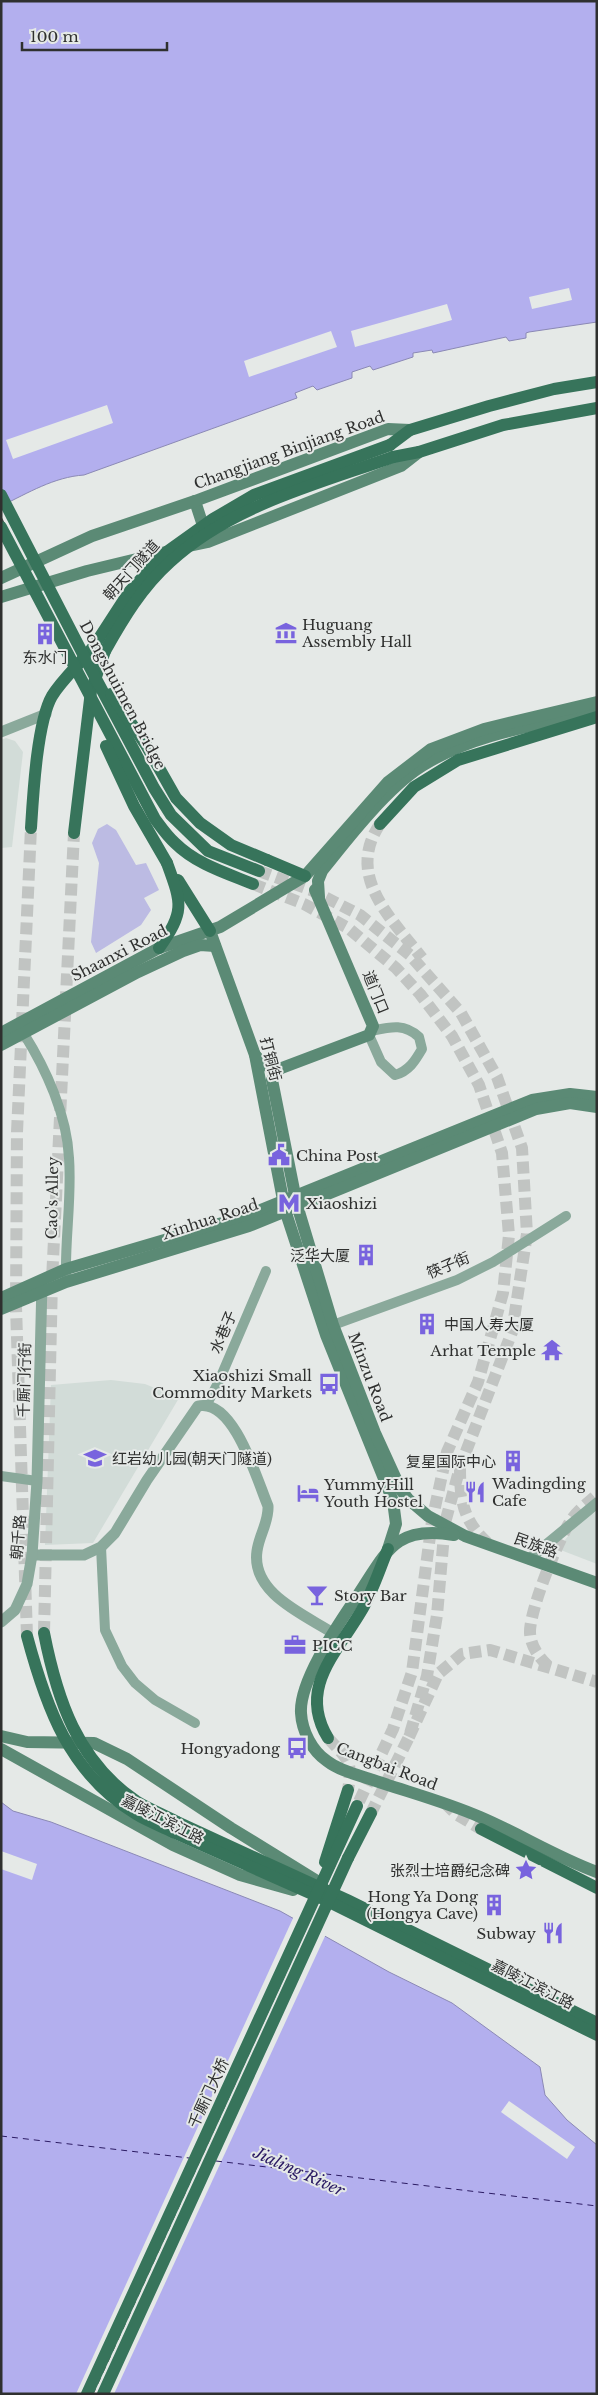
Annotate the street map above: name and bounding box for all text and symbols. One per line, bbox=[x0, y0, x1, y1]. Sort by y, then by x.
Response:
scale bar bbox=[22, 20, 168, 52]
text: 100 m bbox=[30, 27, 79, 46]
street label: Changjiang Binjiang Road bbox=[191, 407, 387, 493]
street label: 朝天门隧道 bbox=[99, 536, 163, 604]
place label: Huguang Assembly Hall bbox=[301, 615, 412, 651]
street label: Dongshuimen Bridge bbox=[76, 618, 170, 772]
museum icon: Huguang Assembly Hall bbox=[273, 620, 299, 646]
building icon: 东水门 bbox=[32, 621, 58, 647]
place label: 东水门 bbox=[22, 648, 68, 667]
street label: Shaanxi Road bbox=[68, 921, 170, 985]
street label: 道门口 bbox=[359, 968, 393, 1016]
street label: 打铜街 bbox=[256, 1035, 286, 1083]
public building icon: China Post bbox=[266, 1142, 292, 1168]
place label: China Post bbox=[296, 1146, 379, 1165]
street label: Cao's Alley bbox=[42, 1156, 62, 1240]
metro station icon: Xiaoshizi bbox=[276, 1190, 302, 1216]
street label: Xinhua Road bbox=[159, 1194, 261, 1244]
place label: Xiaoshizi bbox=[306, 1194, 377, 1213]
building icon: 泛华大厦 bbox=[353, 1242, 379, 1268]
place label: 泛华大厦 bbox=[290, 1246, 350, 1265]
street label: 筷子街 bbox=[424, 1247, 472, 1283]
street label: 水巷子 bbox=[205, 1308, 241, 1356]
building icon: 中国人寿大厦 bbox=[414, 1311, 440, 1337]
place label: 中国人寿大厦 bbox=[444, 1315, 534, 1334]
street label: Minzu Road bbox=[344, 1330, 396, 1424]
temple icon: Arhat Temple bbox=[539, 1337, 565, 1363]
place label: Arhat Temple bbox=[429, 1341, 536, 1360]
street label: 千厮门行街 bbox=[14, 1342, 34, 1418]
place label: Xiaoshizi Small Commodity Markets bbox=[152, 1366, 312, 1402]
bus stop icon: Xiaoshizi Small Commodity Markets bbox=[316, 1371, 342, 1397]
school or university icon: 红岩幼儿园(朝天门隧道) bbox=[82, 1445, 108, 1471]
building icon: 复星国际中心 bbox=[500, 1448, 526, 1474]
place label: 红岩幼儿园(朝天门隧道) bbox=[112, 1449, 272, 1468]
place label: 复星国际中心 bbox=[406, 1452, 496, 1471]
place label: Wadingding Cafe bbox=[491, 1474, 587, 1510]
place label: YummyHill Youth Hostel bbox=[323, 1475, 423, 1511]
restaurant icon: Wadingding Cafe bbox=[462, 1479, 488, 1505]
hotel icon: YummyHill Youth Hostel bbox=[295, 1480, 321, 1506]
street label: 朝千路 bbox=[7, 1514, 29, 1560]
street label: 民族路 bbox=[512, 1528, 560, 1562]
bar icon: Story Bar bbox=[304, 1582, 330, 1608]
place label: Story Bar bbox=[334, 1586, 407, 1605]
office icon: PICC bbox=[282, 1632, 308, 1658]
place label: PICC bbox=[312, 1636, 352, 1655]
bus stop icon: Hongyadong bbox=[284, 1735, 310, 1761]
street label: Cangbai Road bbox=[334, 1738, 440, 1794]
place label: Hongyadong bbox=[180, 1739, 281, 1758]
street label: 嘉陵江滨江路 bbox=[119, 1790, 207, 1848]
place icon: 张烈士培爵纪念碑 bbox=[513, 1857, 539, 1883]
place label: 张烈士培爵纪念碑 bbox=[390, 1861, 510, 1880]
place label: Hong Ya Dong (Hongya Cave) bbox=[366, 1887, 479, 1923]
building icon: Hong Ya Dong (Hongya Cave) bbox=[481, 1892, 507, 1918]
restaurant icon: Subway bbox=[540, 1920, 566, 1946]
place label: Subway bbox=[477, 1924, 536, 1943]
street label: 嘉陵江滨江路 bbox=[489, 1955, 577, 2013]
street label: 千厮门大桥 bbox=[184, 2055, 232, 2131]
water label: Jialing River bbox=[249, 2142, 348, 2200]

